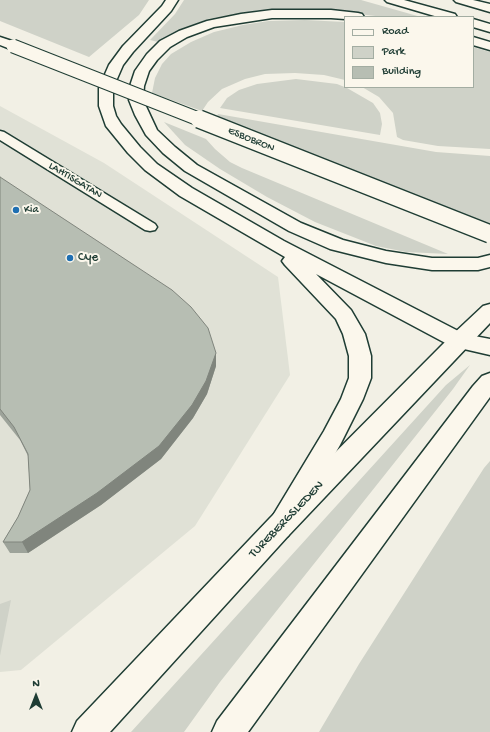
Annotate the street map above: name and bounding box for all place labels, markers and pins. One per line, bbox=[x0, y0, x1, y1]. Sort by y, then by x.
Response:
place label: Kia bbox=[24, 203, 39, 217]
marker: Kia bbox=[11, 205, 21, 215]
place label: Cye bbox=[78, 250, 98, 266]
marker: Cye bbox=[65, 253, 75, 263]

